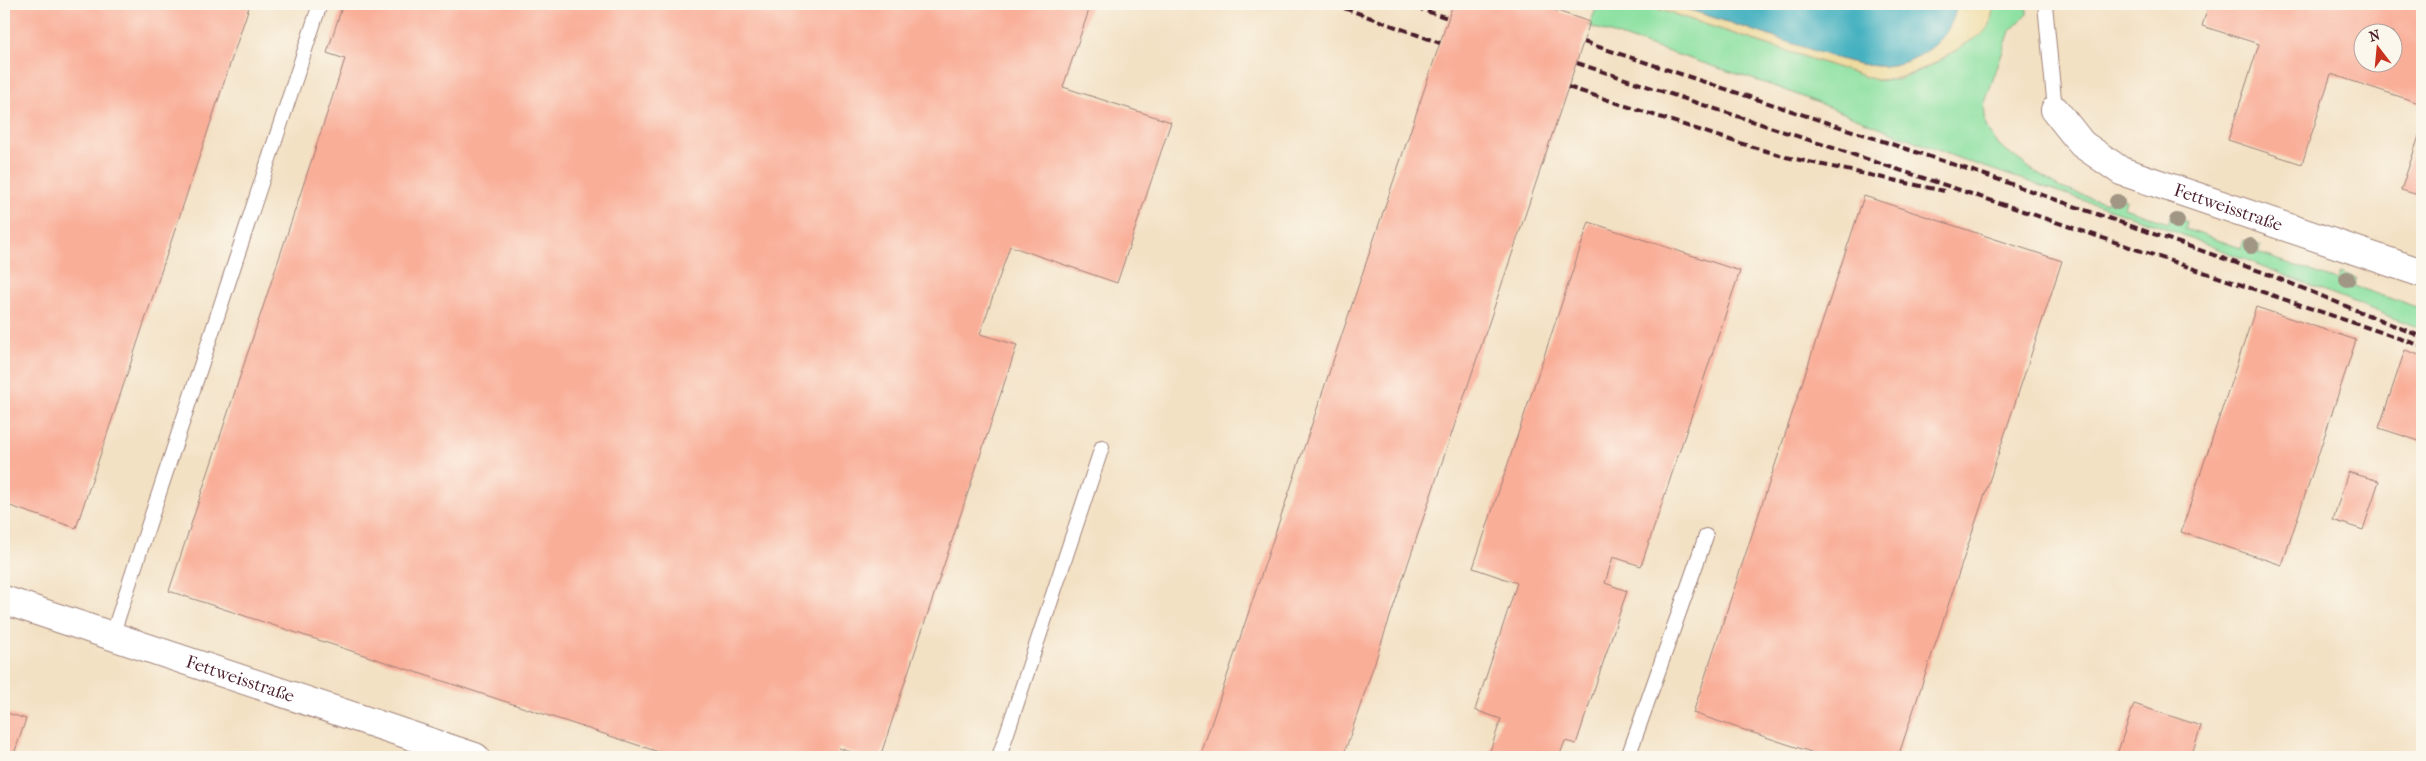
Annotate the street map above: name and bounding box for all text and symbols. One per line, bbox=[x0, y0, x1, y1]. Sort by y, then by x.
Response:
north arrow bbox=[2354, 22, 2404, 72]
text: N bbox=[2367, 26, 2382, 46]
street label: Fettweisstraße bbox=[2171, 179, 2285, 235]
street label: Fettweisstraße bbox=[183, 651, 297, 707]

